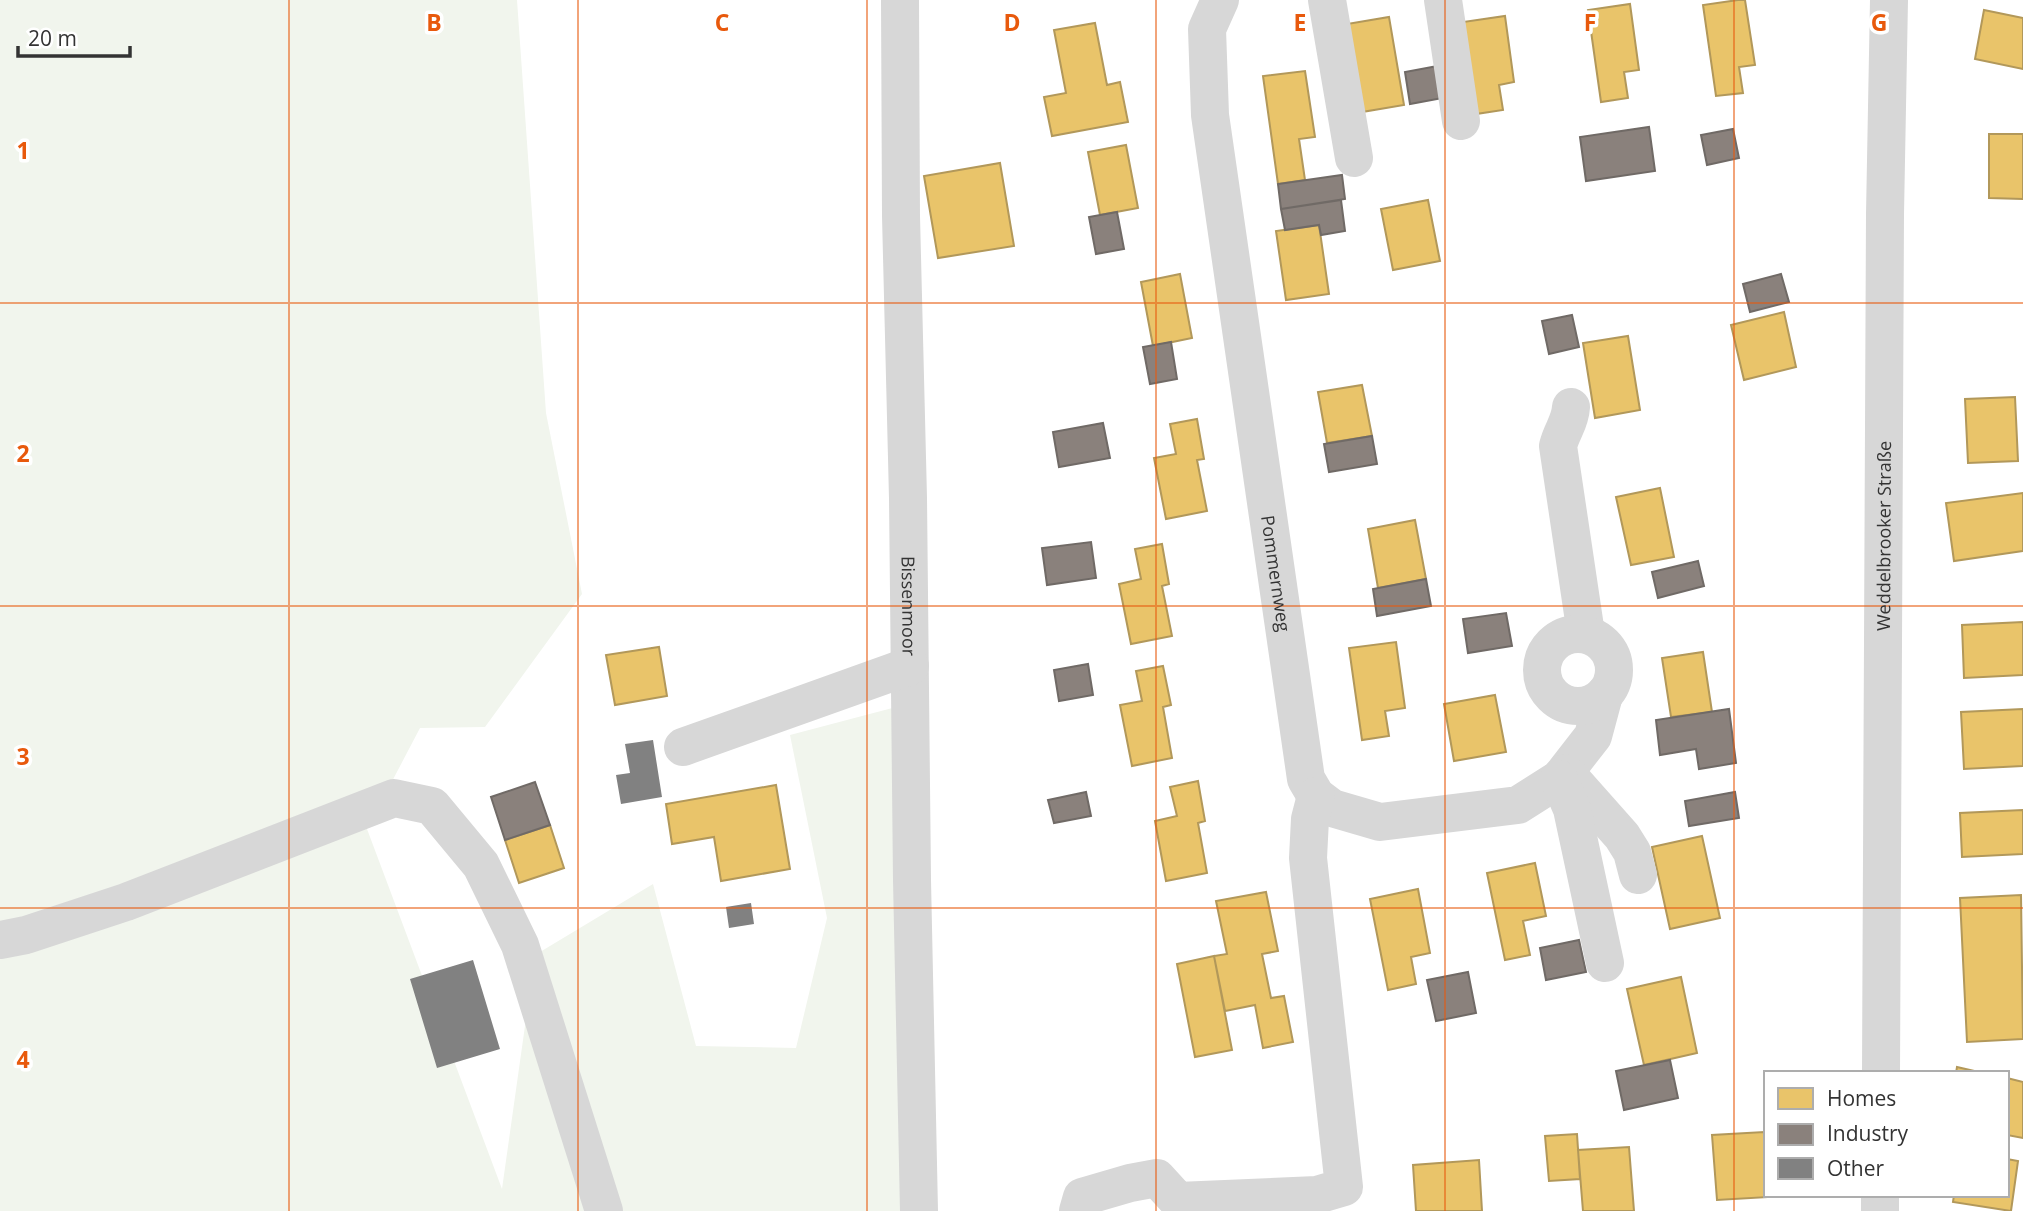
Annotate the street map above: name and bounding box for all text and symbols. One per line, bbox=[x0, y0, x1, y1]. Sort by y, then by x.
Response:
text: B bbox=[426, 6, 442, 38]
text: C bbox=[715, 6, 729, 38]
text: D bbox=[1003, 6, 1021, 38]
text: E bbox=[1294, 6, 1306, 38]
text: F bbox=[1584, 6, 1596, 38]
text: G bbox=[1871, 6, 1887, 38]
scale bar bbox=[18, 14, 130, 58]
text: 20 m bbox=[28, 24, 77, 52]
text: 1 bbox=[16, 134, 30, 166]
text: 2 bbox=[16, 437, 30, 469]
street label: Weddelbrooker Straße bbox=[1871, 441, 1896, 631]
street label: Pommernweg bbox=[1256, 514, 1297, 633]
street label: Bissenmoor bbox=[897, 556, 922, 657]
text: 3 bbox=[16, 740, 30, 772]
text: 4 bbox=[16, 1043, 30, 1075]
legend bbox=[1764, 1071, 2009, 1197]
text: Homes bbox=[1827, 1084, 1896, 1112]
text: Industry bbox=[1827, 1119, 1909, 1147]
text: Other bbox=[1827, 1154, 1884, 1182]

